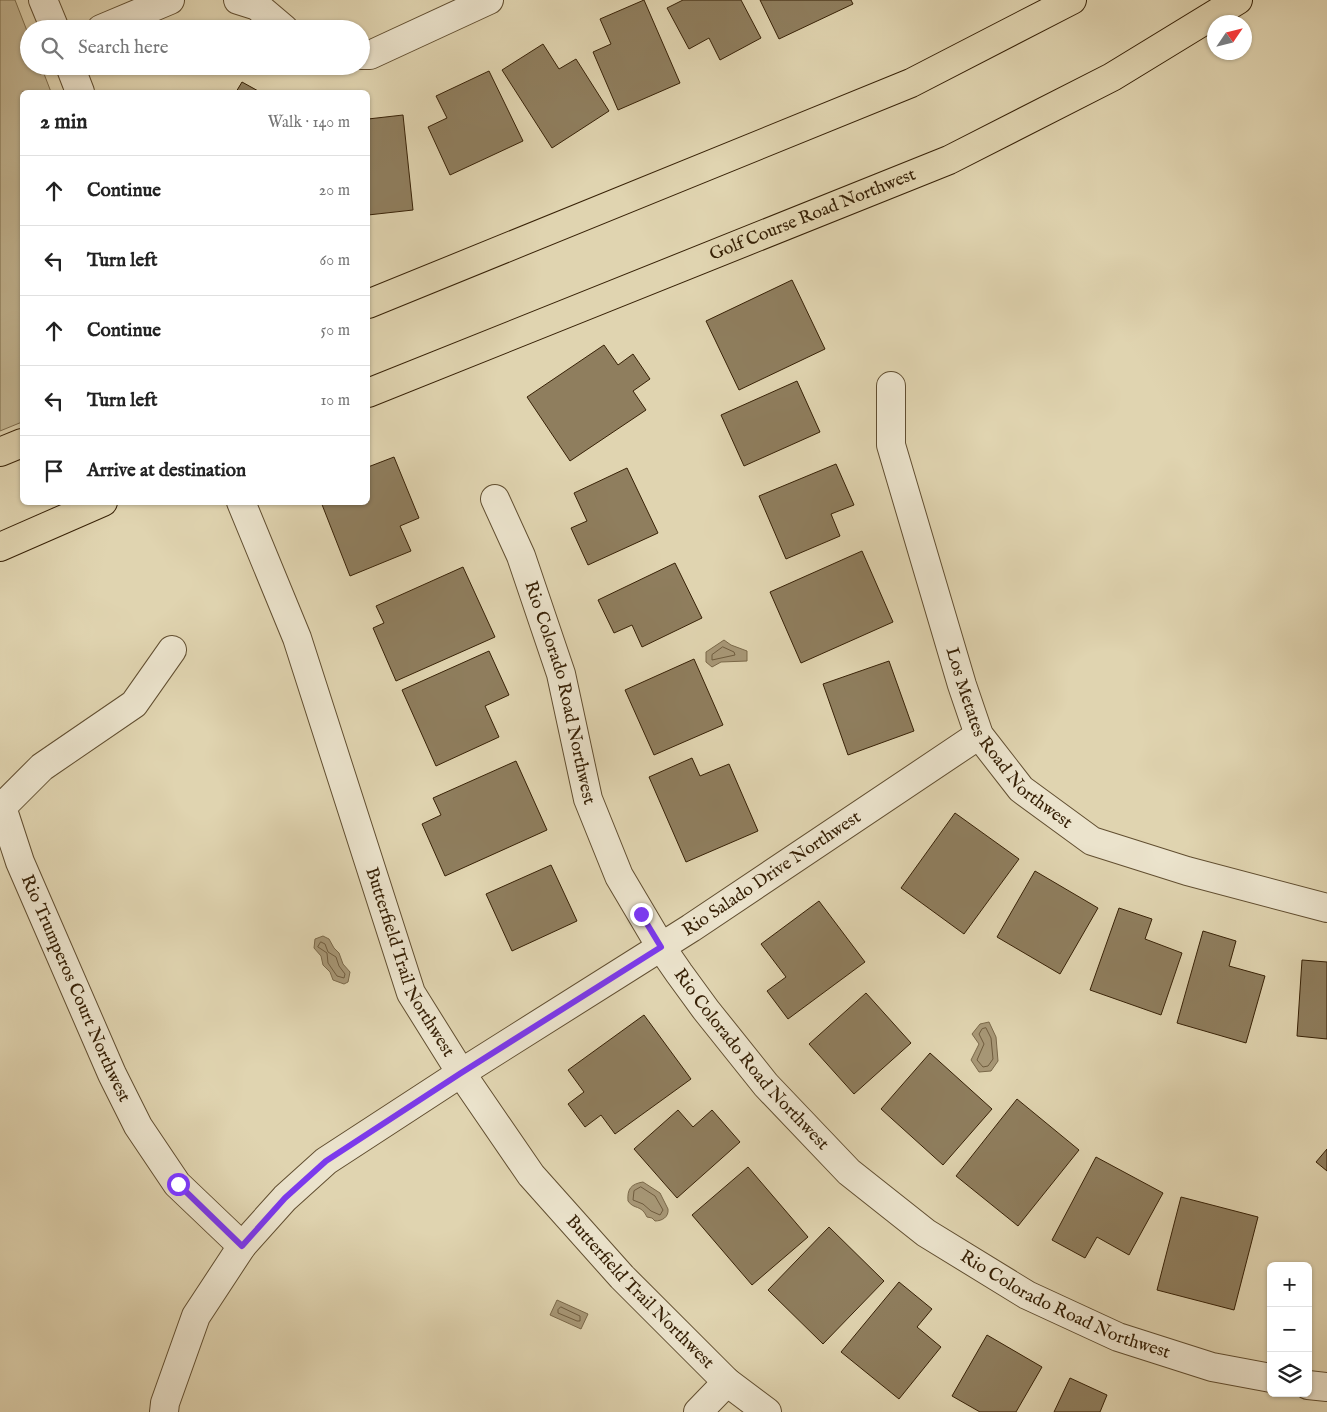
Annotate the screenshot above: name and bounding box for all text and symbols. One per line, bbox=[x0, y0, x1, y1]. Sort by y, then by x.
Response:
north arrow bbox=[1207, 15, 1252, 60]
search box bbox=[20, 20, 370, 75]
icon: search bbox=[38, 34, 66, 62]
text: Search here bbox=[78, 36, 169, 60]
text: 2 min bbox=[40, 109, 87, 136]
text: Walk · 140 m bbox=[268, 113, 350, 133]
street label: Golf Course Road Northwest bbox=[706, 163, 919, 266]
icon: ahead bbox=[40, 177, 68, 205]
text: Continue bbox=[87, 179, 161, 203]
text: 20 m bbox=[319, 181, 350, 201]
icon: left bbox=[40, 247, 68, 275]
text: Turn left bbox=[87, 249, 158, 273]
text: 60 m bbox=[320, 251, 350, 271]
icon: ahead bbox=[40, 317, 68, 345]
text: Continue bbox=[87, 319, 161, 343]
text: 50 m bbox=[321, 321, 350, 341]
icon: left bbox=[40, 387, 68, 415]
text: Turn left bbox=[87, 389, 158, 413]
text: 10 m bbox=[320, 391, 350, 411]
icon: arrive bbox=[40, 457, 68, 485]
text: Arrive at destination bbox=[87, 459, 246, 483]
street label: Rio Colorado Road Northwest bbox=[519, 578, 601, 808]
street label: Los Metates Road Northwest bbox=[940, 645, 1077, 834]
street label: Rio Salado Drive Northwest bbox=[678, 806, 865, 942]
street label: Butterfield Trail Northwest bbox=[360, 864, 460, 1061]
street label: Rio Trumperos Court Northwest bbox=[15, 871, 136, 1106]
route end bbox=[630, 903, 653, 926]
street label: Rio Colorado Road Northwest bbox=[668, 964, 834, 1155]
route start bbox=[167, 1173, 190, 1196]
street label: Butterfield Trail Northwest bbox=[561, 1210, 719, 1374]
street label: Rio Colorado Road Northwest bbox=[956, 1245, 1173, 1364]
map controls bbox=[1267, 1262, 1312, 1397]
button: + bbox=[1267, 1262, 1312, 1307]
button: − bbox=[1267, 1307, 1312, 1352]
button: layers bbox=[1267, 1352, 1312, 1397]

